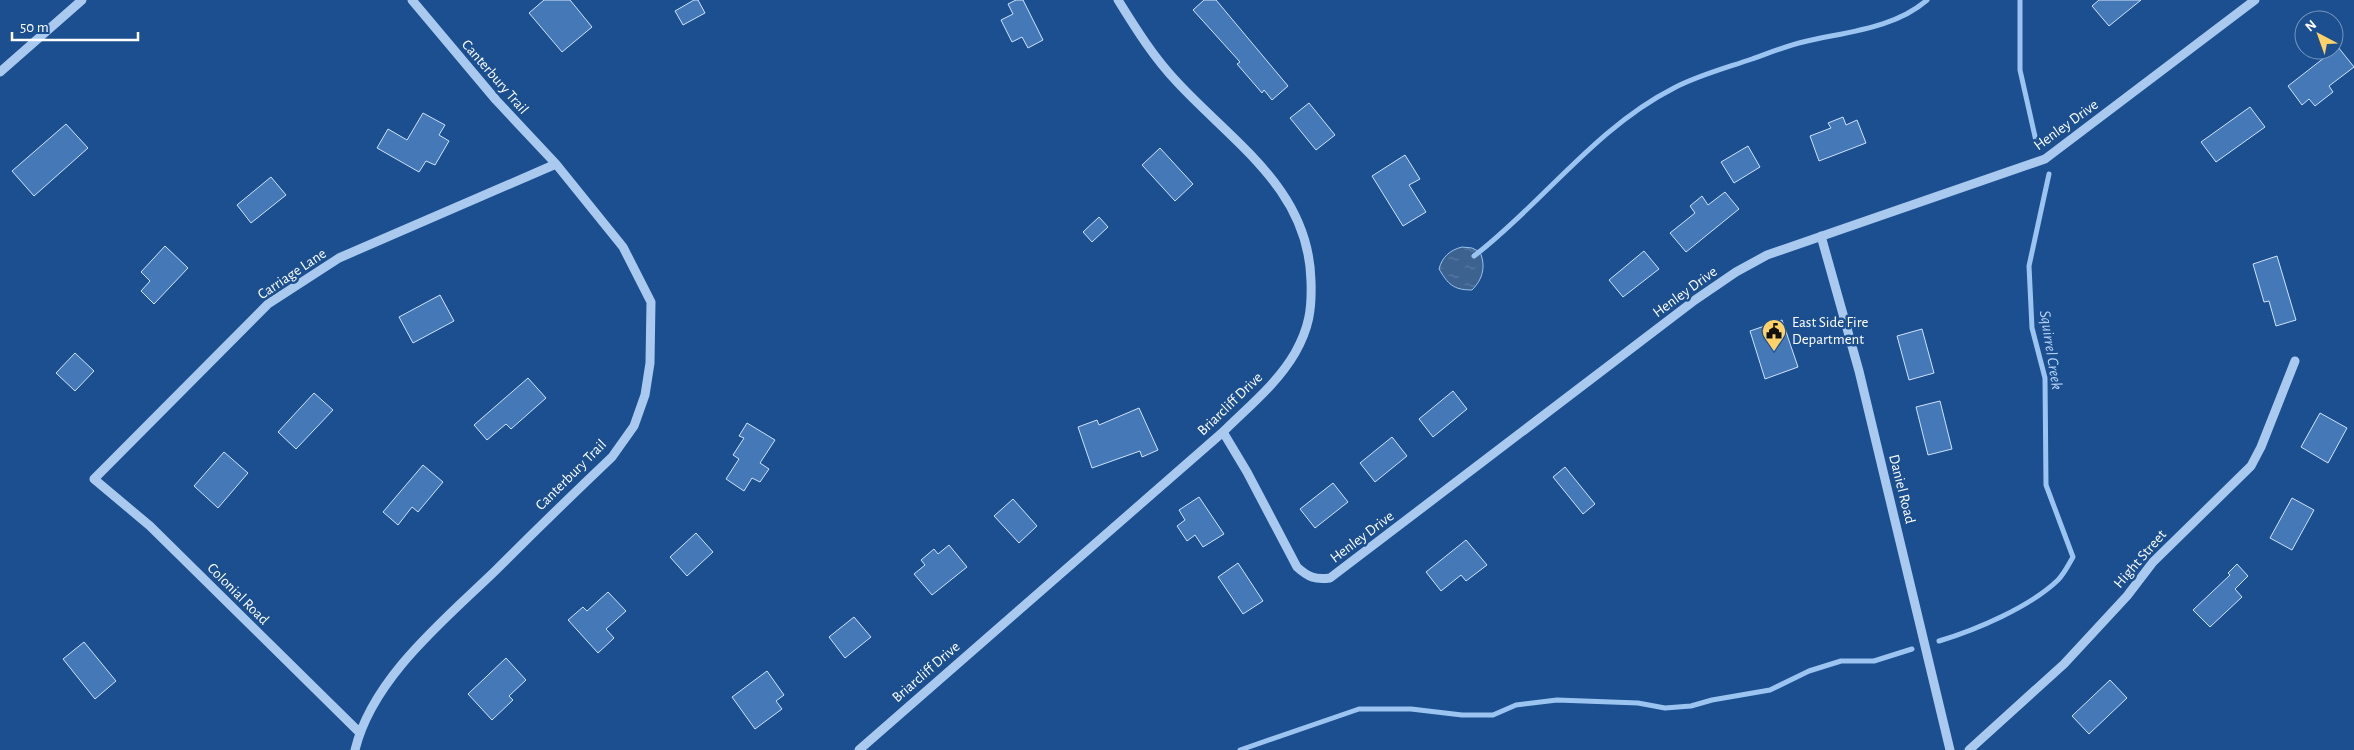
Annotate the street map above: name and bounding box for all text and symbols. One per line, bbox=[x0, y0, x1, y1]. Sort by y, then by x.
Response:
scale bar bbox=[12, 10, 139, 42]
north arrow bbox=[2294, 10, 2344, 60]
text: N bbox=[2303, 17, 2319, 34]
text: 50 m bbox=[20, 20, 49, 35]
street label: Canterbury Trail bbox=[459, 37, 531, 117]
street label: Henley Drive bbox=[2031, 97, 2101, 153]
street label: Carriage Lane bbox=[255, 246, 329, 302]
street label: Henley Drive bbox=[1650, 264, 1720, 320]
water label: Squirrel Creek bbox=[2036, 309, 2065, 391]
place label: East Side Fire Department bbox=[1792, 315, 1869, 347]
public building icon: East Side Fire Department bbox=[1761, 318, 1787, 352]
street label: Briarcliff Drive bbox=[1195, 369, 1265, 439]
street label: Canterbury Trail bbox=[533, 437, 609, 513]
street label: Daniel Road bbox=[1886, 453, 1918, 525]
street label: Henley Drive bbox=[1327, 508, 1397, 566]
street label: Hight Street bbox=[2111, 527, 2169, 591]
street label: Colonial Road bbox=[204, 560, 272, 628]
street label: Briarcliff Drive bbox=[889, 639, 963, 705]

